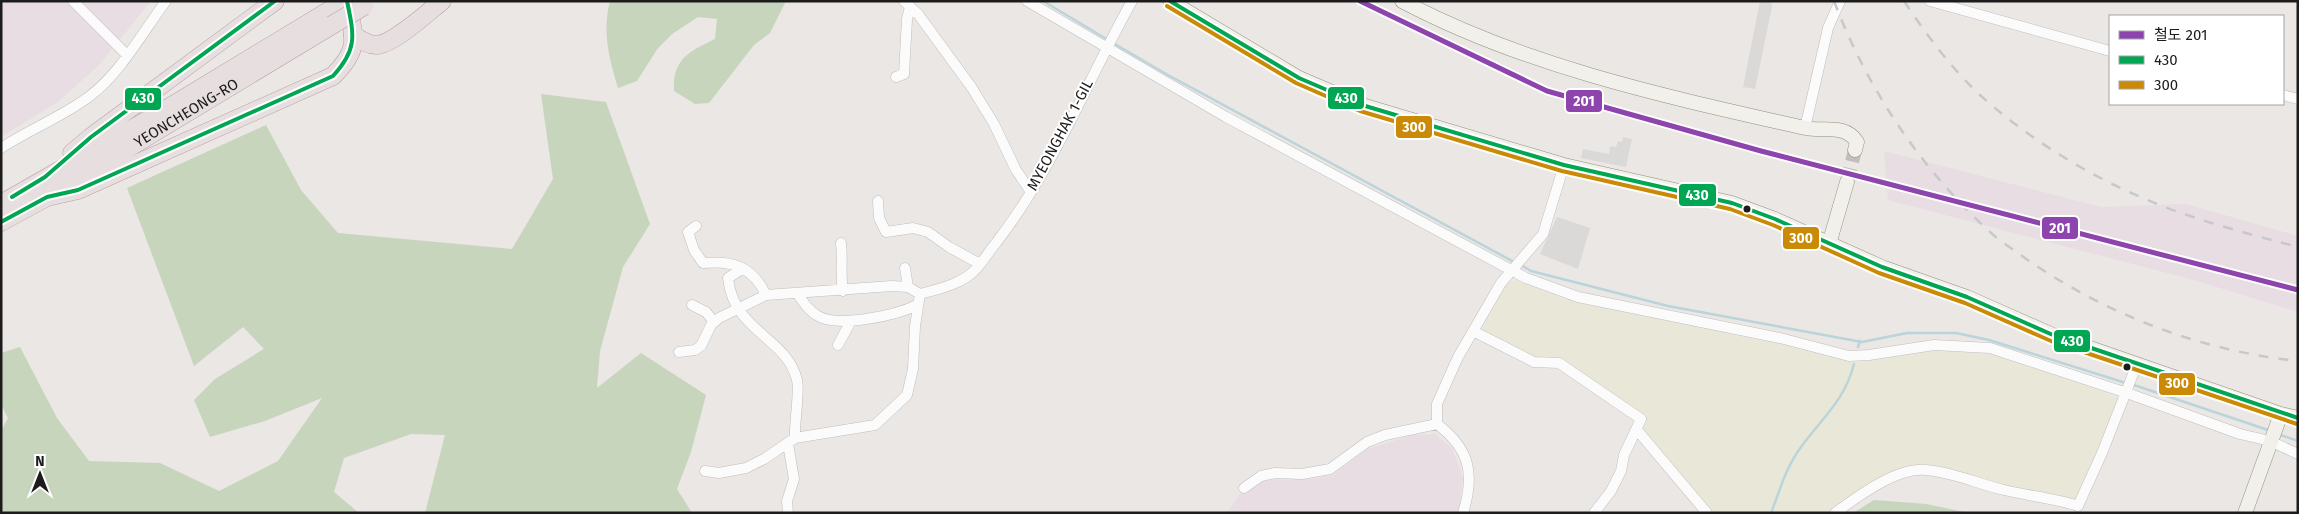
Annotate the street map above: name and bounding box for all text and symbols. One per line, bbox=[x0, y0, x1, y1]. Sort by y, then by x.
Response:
legend bbox=[2109, 15, 2284, 105]
text: 철도 201 bbox=[2154, 26, 2208, 44]
text: 430 bbox=[2154, 51, 2178, 69]
street label: YEONCHEONG-RO bbox=[131, 75, 242, 151]
street label: MYEONGHAK 1-GIL bbox=[1023, 76, 1097, 194]
text: 300 bbox=[2154, 76, 2178, 94]
line badge: 430 bbox=[1327, 86, 1365, 110]
line badge: 430 bbox=[124, 87, 162, 111]
line badge: 201 bbox=[1565, 89, 1603, 113]
text: 430 bbox=[131, 90, 155, 107]
text: 430 bbox=[1334, 90, 1358, 107]
text: 201 bbox=[1573, 93, 1595, 110]
line badge: 300 bbox=[1395, 115, 1433, 139]
text: 300 bbox=[1401, 119, 1426, 136]
line badge: 430 bbox=[1678, 183, 1717, 207]
text: 430 bbox=[1685, 187, 1709, 204]
unlabelled marker bbox=[1742, 204, 1752, 214]
line badge: 201 bbox=[2041, 216, 2079, 240]
text: 201 bbox=[2049, 220, 2071, 237]
line badge: 300 bbox=[1782, 226, 1820, 250]
text: 300 bbox=[1788, 230, 1813, 247]
line badge: 430 bbox=[2053, 329, 2091, 353]
text: 430 bbox=[2060, 333, 2084, 350]
unlabelled marker bbox=[2122, 362, 2132, 372]
line badge: 300 bbox=[2158, 372, 2196, 396]
text: 300 bbox=[2164, 375, 2189, 392]
north arrow bbox=[15, 449, 65, 499]
text: N bbox=[35, 453, 45, 470]

